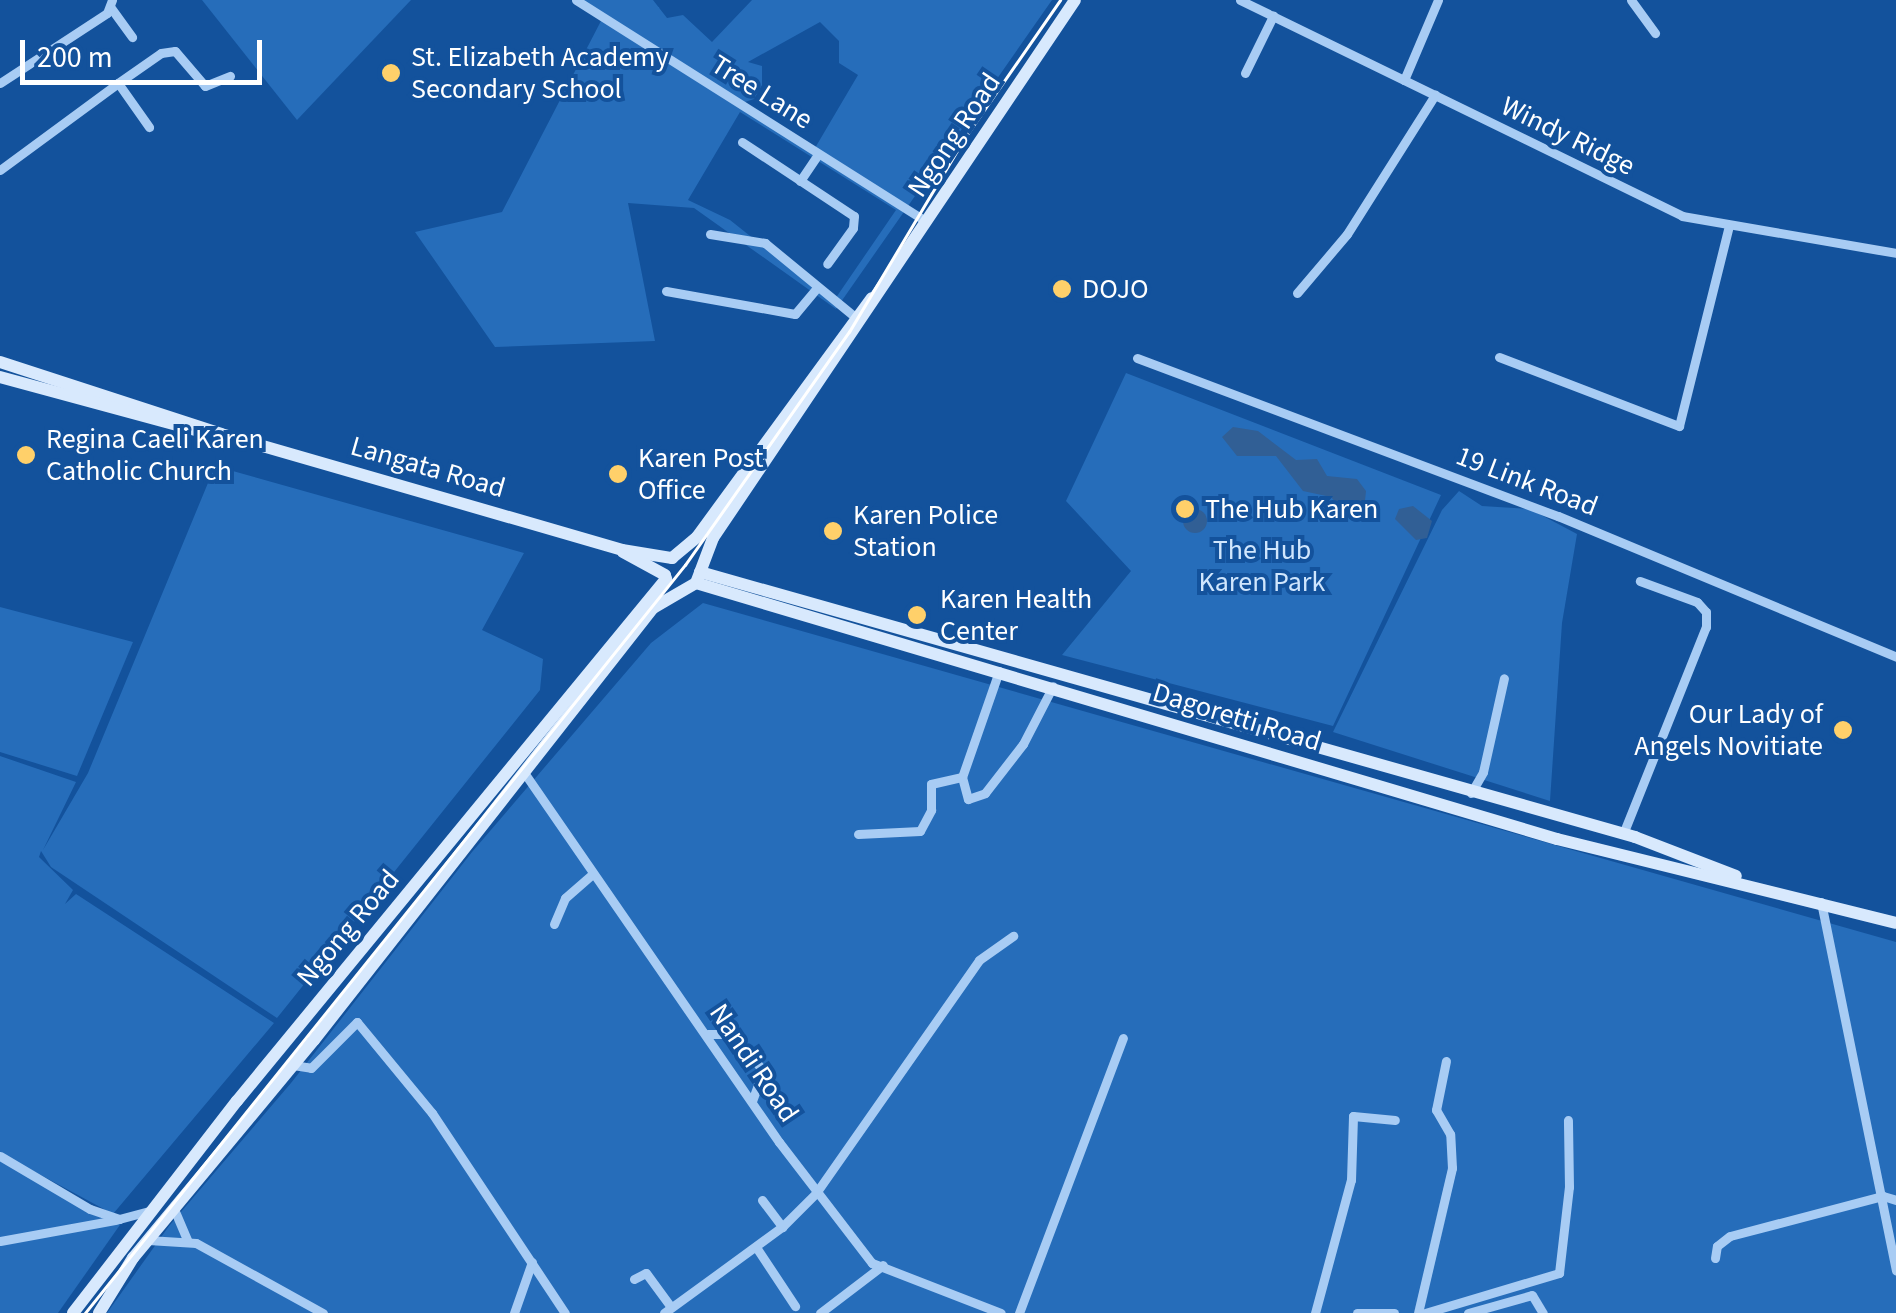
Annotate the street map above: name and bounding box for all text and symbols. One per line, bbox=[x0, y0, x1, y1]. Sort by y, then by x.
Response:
scale bar bbox=[25, 20, 268, 82]
text: 200 m bbox=[37, 36, 113, 79]
place label: St. Elizabeth Academy Secondary School bbox=[411, 40, 669, 106]
street label: Tree Lane bbox=[705, 48, 819, 136]
marker: St. Elizabeth Academy Secondary School bbox=[380, 62, 402, 84]
street label: Ngong Road bbox=[900, 67, 1008, 203]
street label: Windy Ridge bbox=[1496, 89, 1640, 183]
place label: DOJO bbox=[1082, 272, 1149, 306]
marker: DOJO bbox=[1051, 278, 1073, 300]
place label: Regina Caeli Karen Catholic Church bbox=[46, 422, 264, 488]
street label: Langata Road bbox=[347, 429, 509, 505]
street label: 19 Link Road bbox=[1452, 439, 1602, 523]
place label: Karen Post Office bbox=[638, 441, 763, 507]
marker: Regina Caeli Karen Catholic Church bbox=[15, 444, 37, 466]
marker: Karen Post Office bbox=[607, 463, 629, 485]
place label: The Hub Karen bbox=[1205, 492, 1378, 526]
place label: Karen Police Station bbox=[853, 498, 998, 564]
marker: The Hub Karen bbox=[1174, 498, 1196, 520]
marker: Karen Police Station bbox=[822, 520, 844, 542]
park label: The Hub Karen Park bbox=[1199, 533, 1325, 599]
place label: Karen Health Center bbox=[940, 582, 1092, 648]
marker: Karen Health Center bbox=[904, 602, 930, 628]
street label: Dagoretti Road bbox=[1149, 675, 1325, 759]
place label: Our Lady of Angels Novitiate bbox=[1634, 697, 1823, 763]
marker: Our Lady of Angels Novitiate bbox=[1832, 719, 1854, 741]
street label: Ngong Road bbox=[289, 863, 407, 993]
street label: Nandi Road bbox=[702, 997, 806, 1129]

